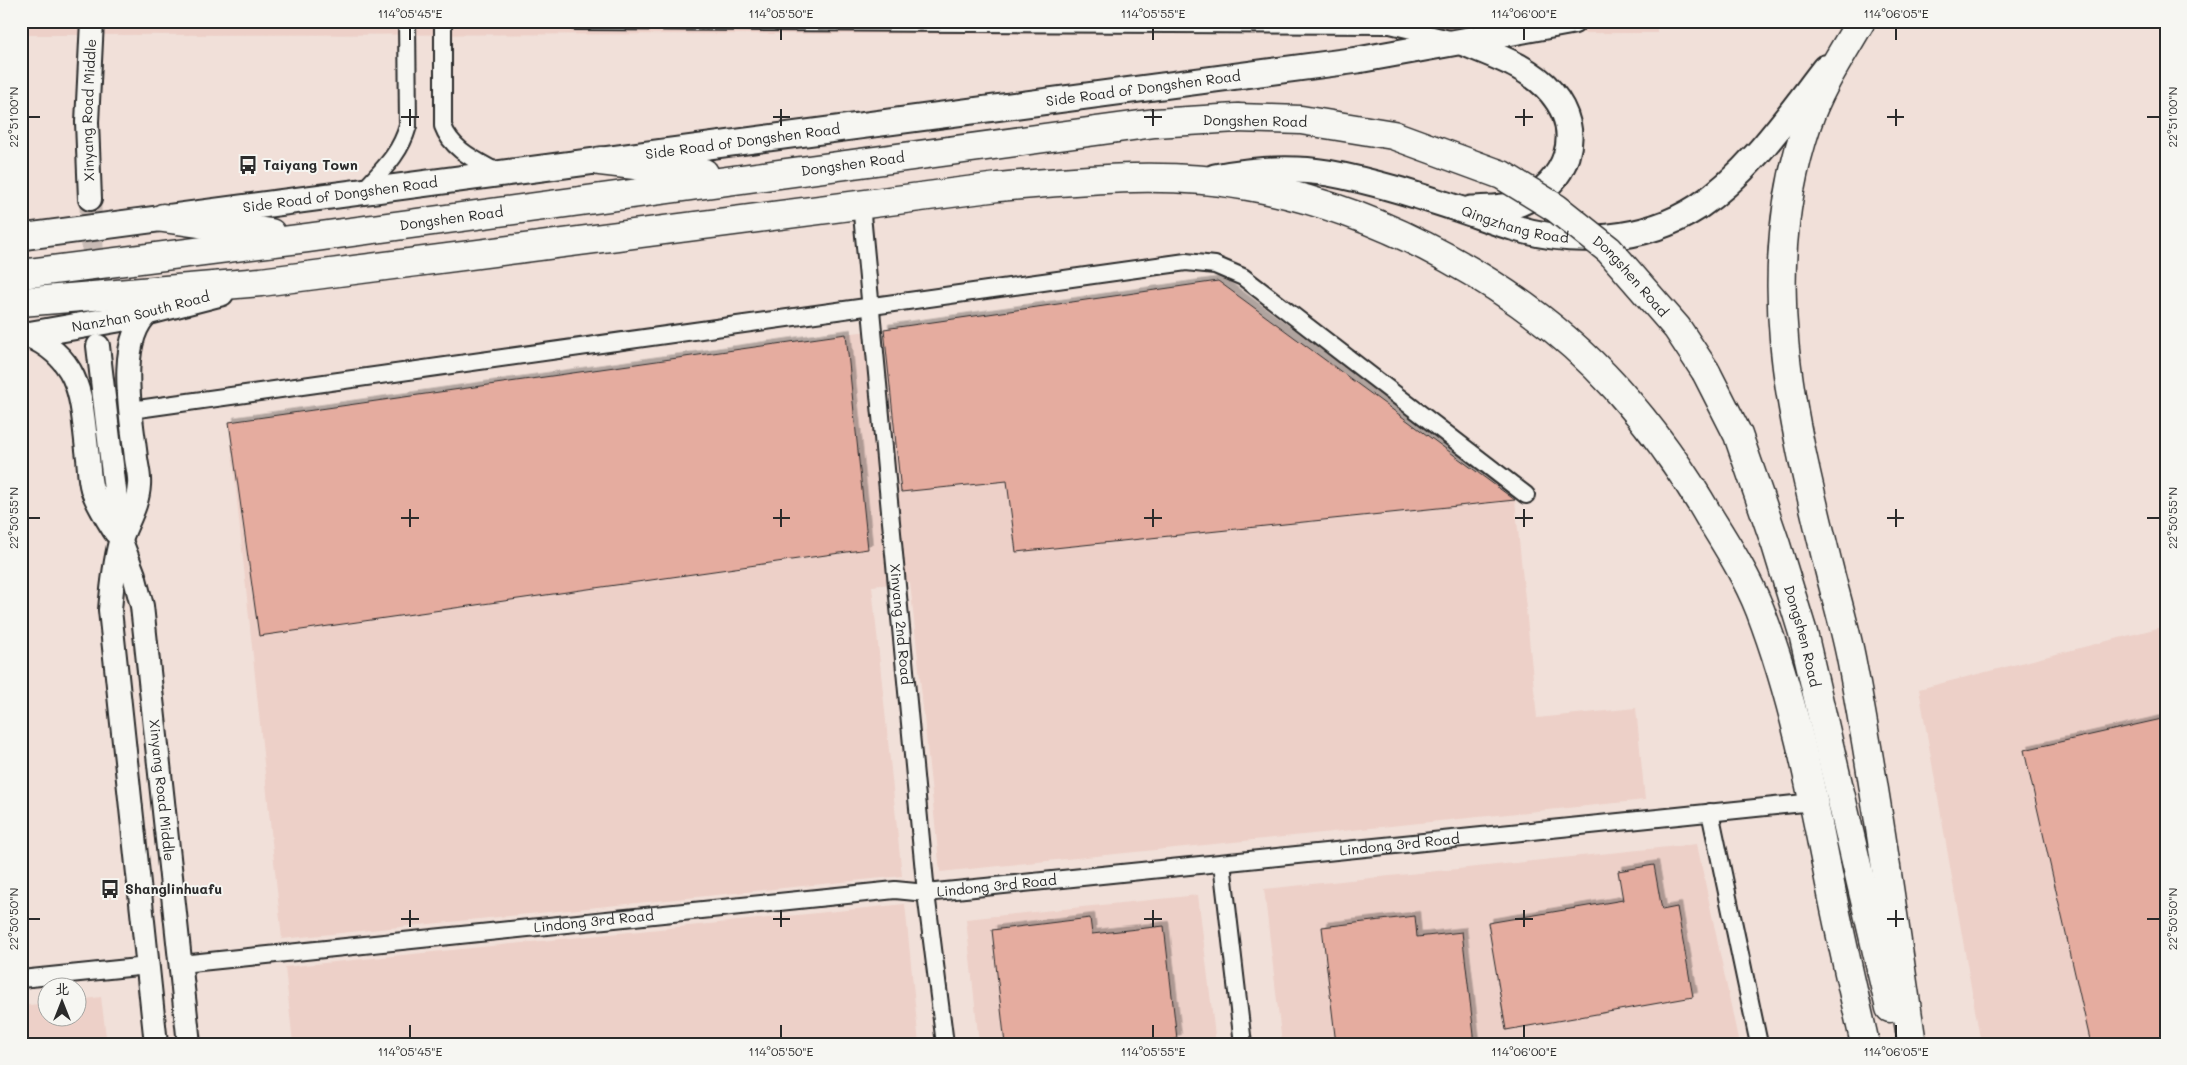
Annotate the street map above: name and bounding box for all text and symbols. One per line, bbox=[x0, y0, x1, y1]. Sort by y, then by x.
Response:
text: 114°05'45"E bbox=[378, 5, 442, 21]
text: 114°05'50"E bbox=[749, 5, 814, 21]
text: 114°05'55"E bbox=[1121, 5, 1185, 21]
text: 114°06'00"E bbox=[1491, 5, 1557, 21]
text: 114°06'05"E bbox=[1863, 5, 1929, 21]
street label: Xinyang Road Middle bbox=[77, 38, 100, 182]
street label: Side Road of Dongshen Road bbox=[1045, 66, 1242, 110]
text: 22°51'00"N bbox=[5, 87, 21, 147]
text: 22°51'00"N bbox=[2164, 87, 2180, 147]
street label: Dongshen Road bbox=[1203, 110, 1307, 131]
street label: Side Road of Dongshen Road bbox=[644, 119, 841, 163]
street label: Dongshen Road bbox=[800, 147, 906, 180]
bus stop icon: Taiyang Town bbox=[237, 154, 259, 176]
place label: Taiyang Town bbox=[263, 155, 358, 174]
street label: Side Road of Dongshen Road bbox=[242, 172, 439, 217]
street label: Dongshen Road bbox=[398, 201, 504, 234]
street label: Qingzhang Road bbox=[1459, 201, 1570, 247]
street label: Dongshen Road bbox=[1589, 231, 1673, 321]
street label: Nanzhan South Road bbox=[70, 286, 211, 336]
text: 22°50'55"N bbox=[5, 487, 21, 549]
text: 22°50'55"N bbox=[2164, 487, 2180, 549]
street label: Xinyang 2nd Road bbox=[886, 563, 916, 686]
street label: Dongshen Road bbox=[1780, 583, 1825, 689]
street label: Xinyang Road Middle bbox=[145, 718, 179, 862]
street label: Lindong 3rd Road bbox=[1339, 828, 1461, 860]
street label: Lindong 3rd Road bbox=[936, 870, 1058, 901]
bus stop icon: Shanglinhuafu bbox=[99, 878, 121, 900]
place label: Shanglinhuafu bbox=[125, 879, 222, 898]
text: 22°50'50"N bbox=[5, 888, 21, 950]
text: 22°50'50"N bbox=[2164, 888, 2180, 950]
street label: Lindong 3rd Road bbox=[533, 905, 655, 936]
north arrow bbox=[38, 978, 88, 1028]
text: 北 bbox=[55, 979, 69, 998]
text: 114°05'45"E bbox=[378, 1043, 442, 1059]
text: 114°05'50"E bbox=[749, 1043, 814, 1059]
text: 114°05'55"E bbox=[1121, 1043, 1185, 1059]
text: 114°06'00"E bbox=[1491, 1043, 1557, 1059]
text: 114°06'05"E bbox=[1863, 1043, 1929, 1059]

